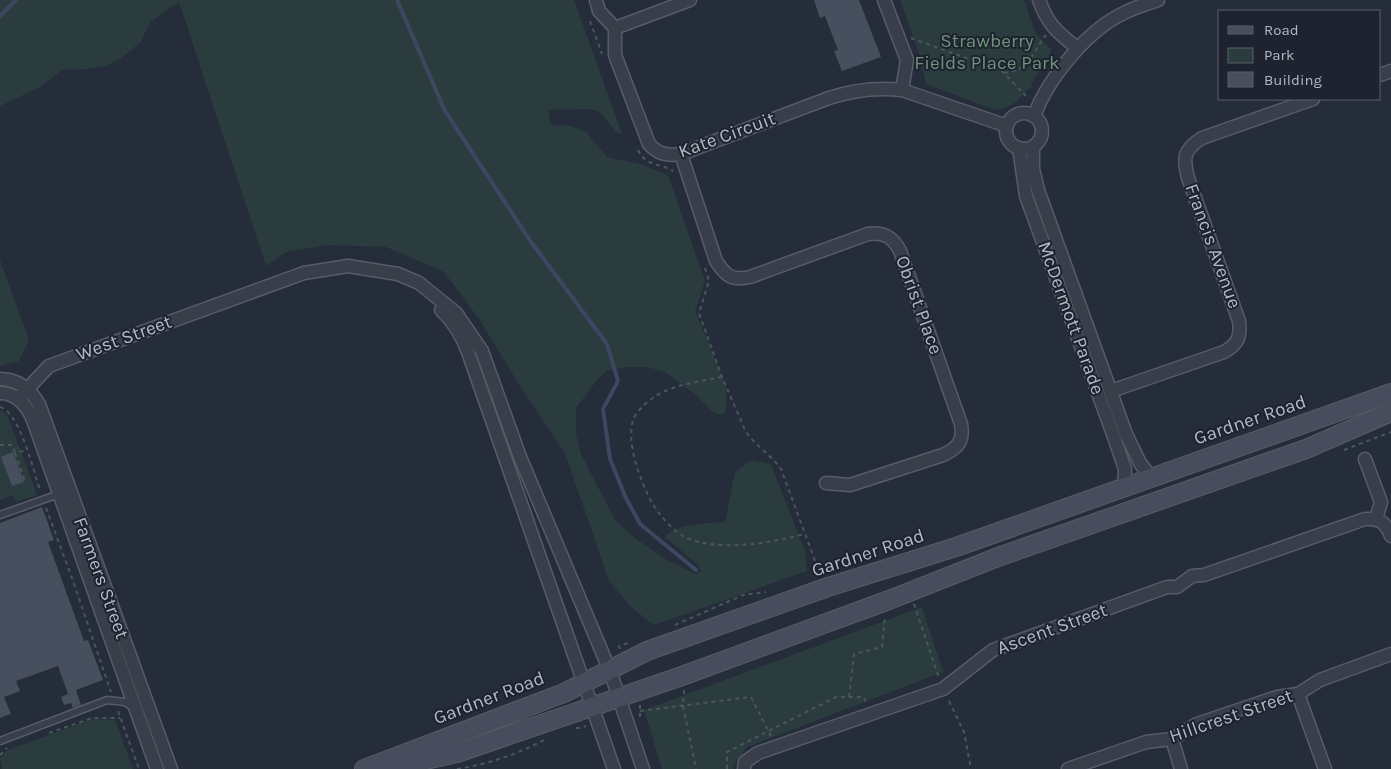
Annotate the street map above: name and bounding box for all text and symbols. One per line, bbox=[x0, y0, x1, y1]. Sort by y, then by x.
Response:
legend bbox=[1218, 10, 1381, 100]
text: Road bbox=[1264, 21, 1299, 39]
park label: Strawberry Fields Place Park bbox=[914, 30, 1060, 74]
text: Park bbox=[1264, 46, 1294, 64]
text: Building bbox=[1264, 71, 1322, 89]
street label: Kate Circuit bbox=[675, 107, 779, 163]
street label: Francis Avenue bbox=[1180, 181, 1246, 311]
street label: McDermott Parade bbox=[1033, 238, 1109, 398]
street label: Obrist Place bbox=[891, 253, 947, 357]
street label: West Street bbox=[73, 311, 175, 365]
street label: Gardner Road bbox=[1191, 391, 1309, 449]
street label: Farmers Street bbox=[69, 514, 133, 642]
street label: Gardner Road bbox=[809, 524, 927, 582]
street label: Ascent Street bbox=[994, 599, 1110, 659]
street label: Gardner Road bbox=[430, 667, 548, 729]
street label: Hillcrest Street bbox=[1166, 685, 1296, 747]

